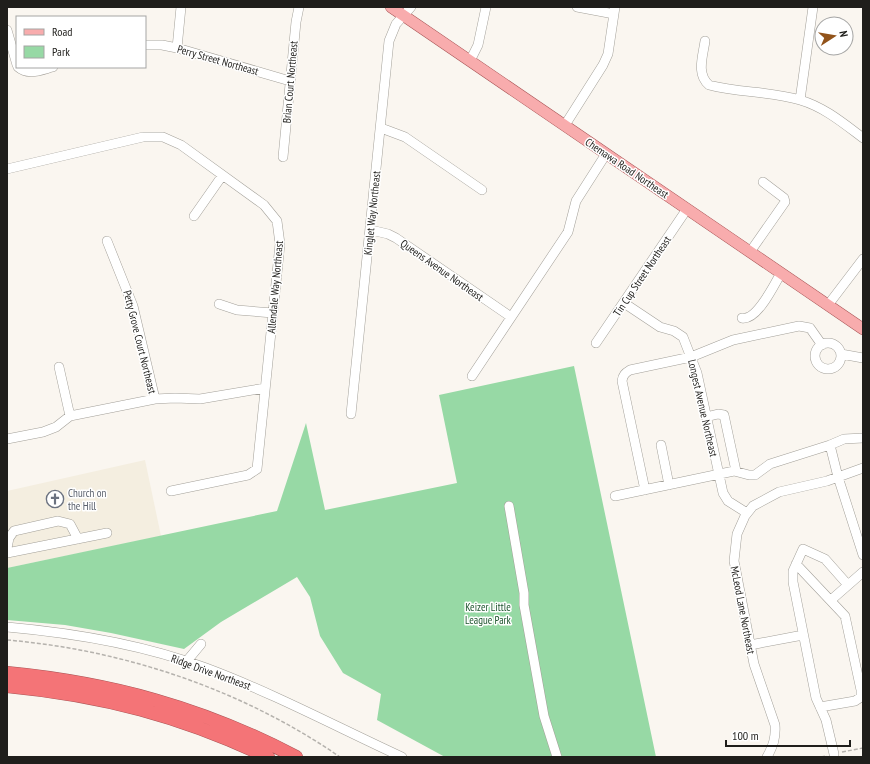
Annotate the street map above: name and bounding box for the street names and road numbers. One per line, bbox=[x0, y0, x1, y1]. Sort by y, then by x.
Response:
street label: Brian Court Northeast bbox=[279, 40, 301, 124]
street label: Perry Street Northeast bbox=[176, 42, 260, 78]
street label: Chemawa Road Northeast bbox=[583, 135, 671, 201]
street label: Kinglet Way Northeast bbox=[361, 170, 383, 256]
street label: Tin Cup Street Northeast bbox=[610, 233, 674, 319]
street label: Queens Avenue Northeast bbox=[398, 236, 486, 304]
street label: Allendale Way Northeast bbox=[264, 240, 286, 334]
street label: Petty Grove Court Northeast bbox=[120, 289, 160, 395]
street label: Longest Avenue Northeast bbox=[685, 358, 721, 458]
street label: McLeod Lane Northeast bbox=[728, 565, 758, 655]
street label: Ridge Drive Northeast bbox=[169, 651, 253, 693]

